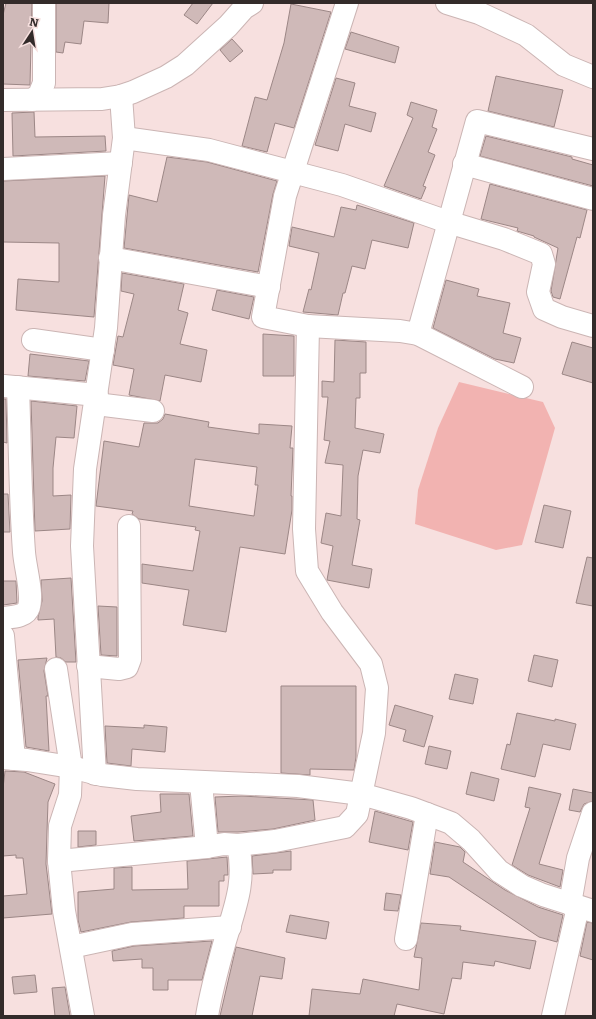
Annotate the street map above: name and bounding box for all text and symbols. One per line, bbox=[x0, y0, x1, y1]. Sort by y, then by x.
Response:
north arrow bbox=[12, 12, 52, 52]
text: N bbox=[28, 12, 40, 30]

